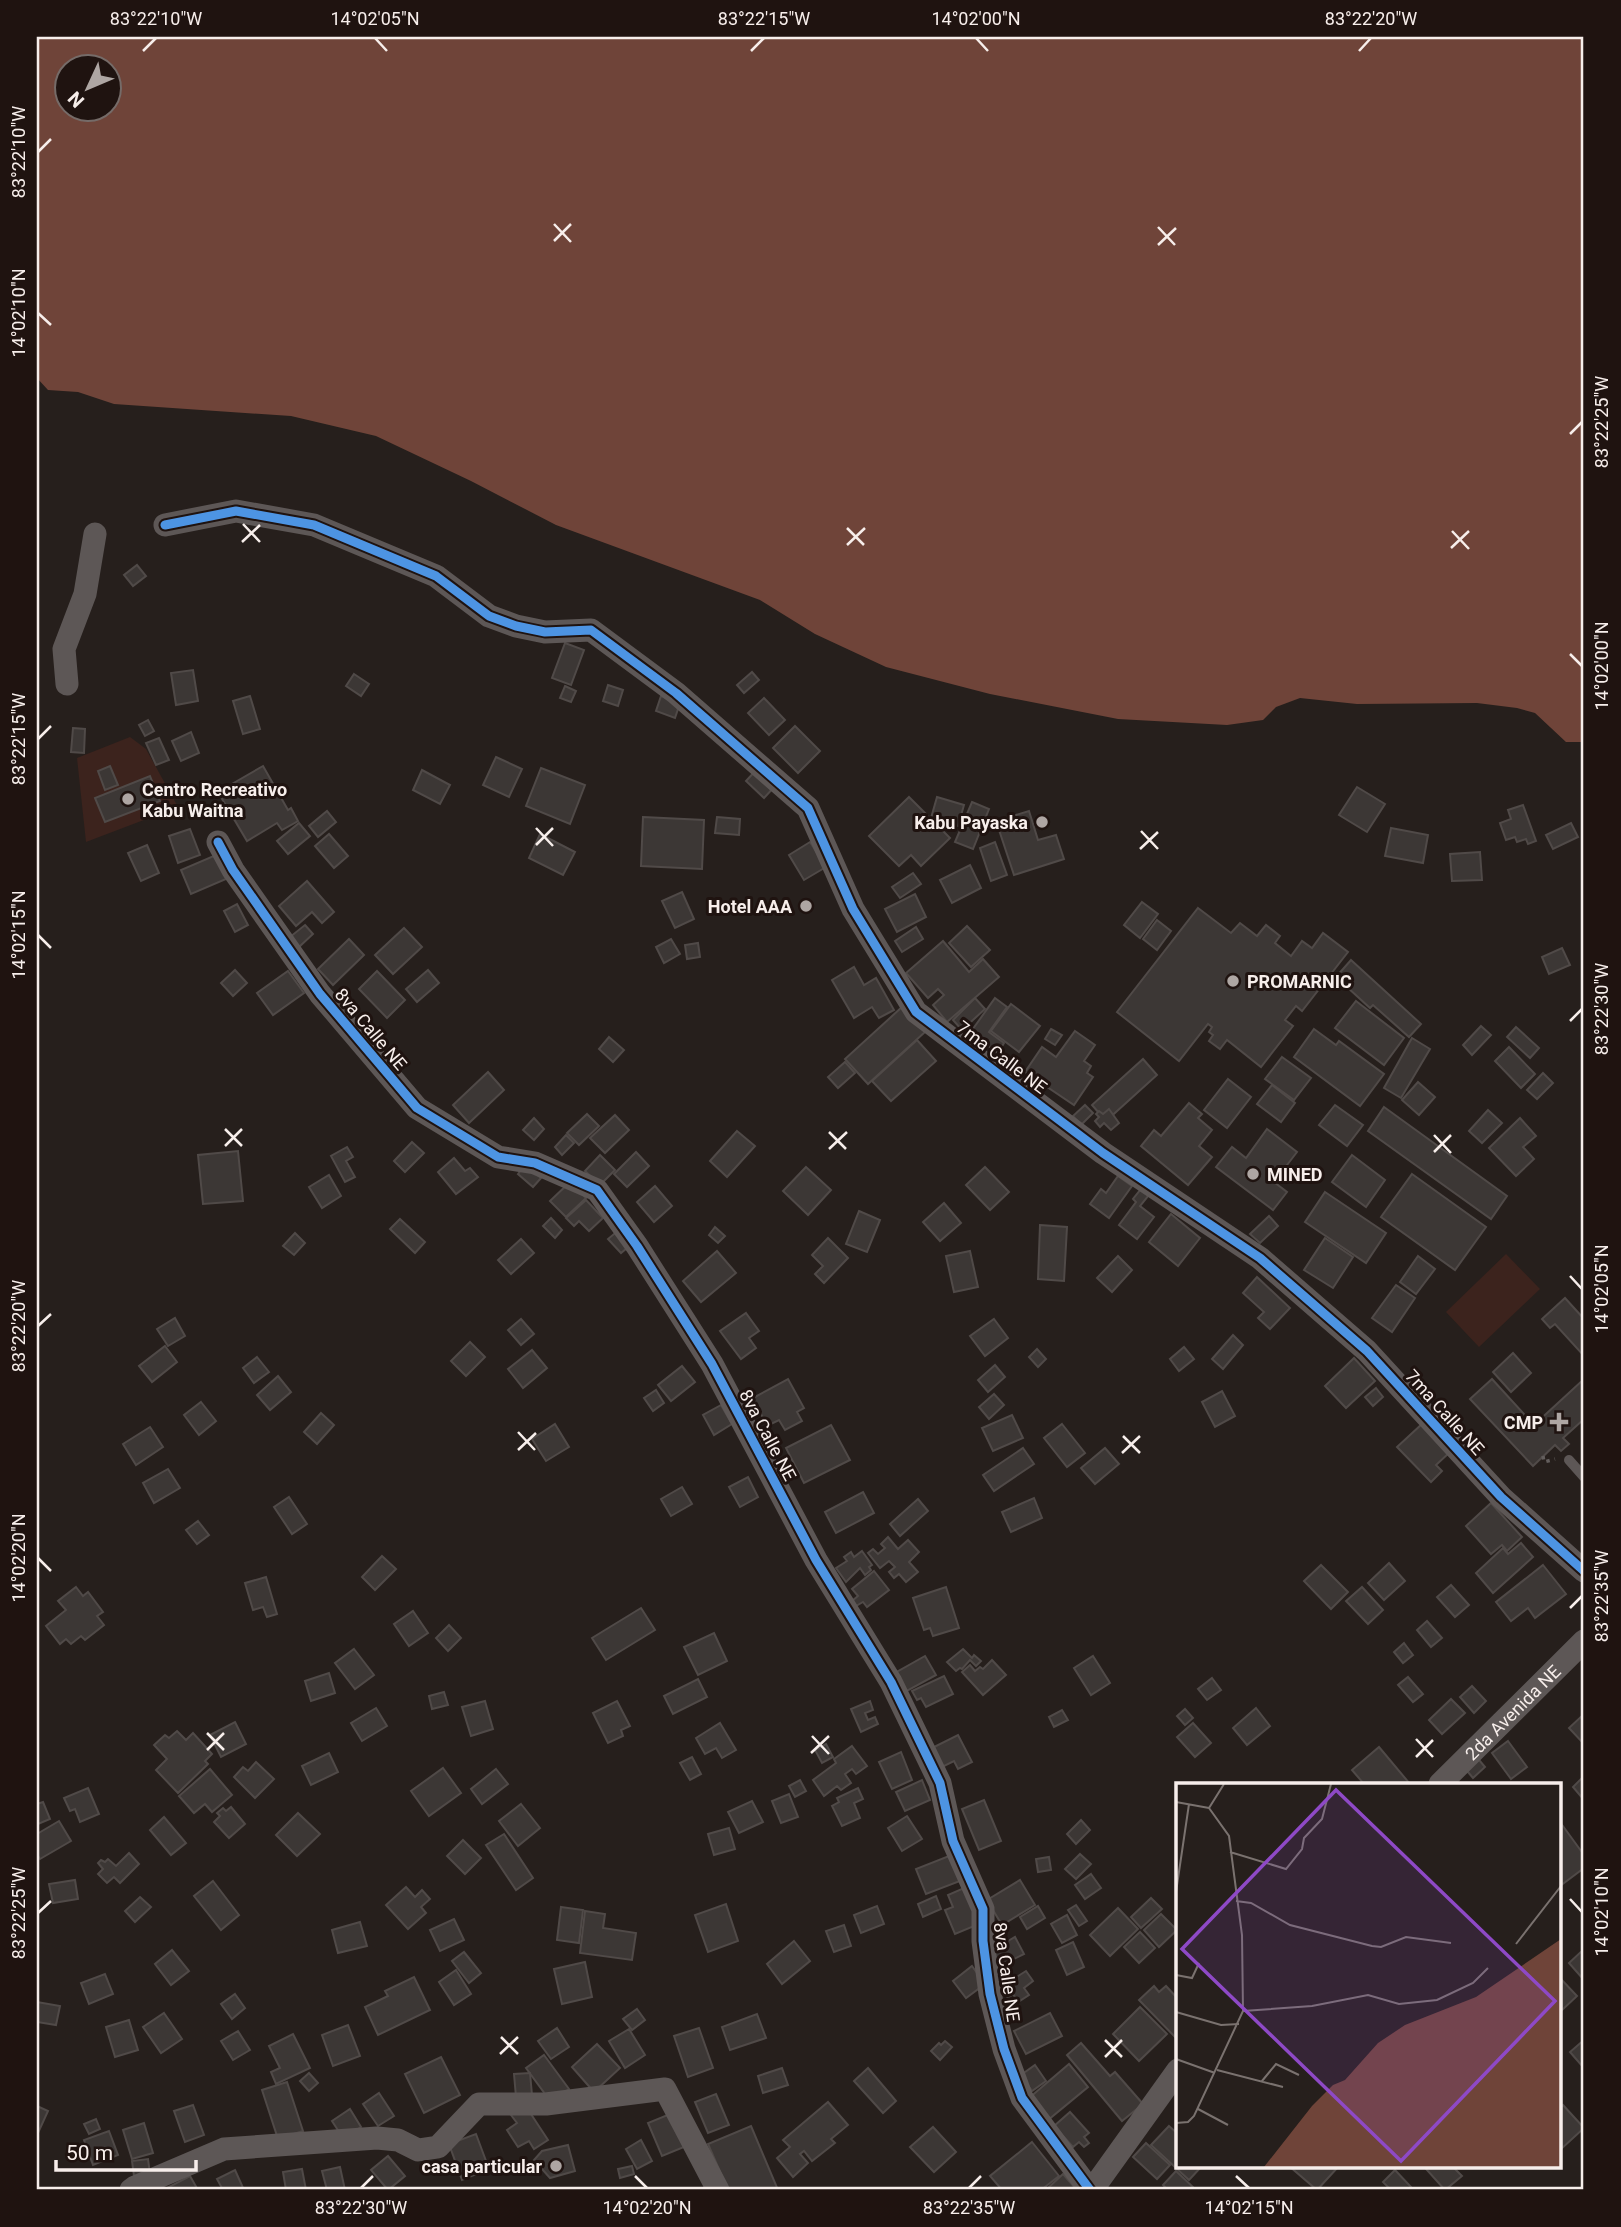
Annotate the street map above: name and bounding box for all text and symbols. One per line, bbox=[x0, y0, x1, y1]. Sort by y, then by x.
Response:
text: 83°22'10"W bbox=[110, 8, 202, 29]
text: 14°02'05"N bbox=[330, 8, 420, 29]
text: 83°22'15"W bbox=[718, 8, 810, 29]
text: 14°02'00"N bbox=[931, 8, 1021, 29]
text: 83°22'20"W bbox=[1325, 8, 1417, 29]
north arrow bbox=[52, 52, 122, 122]
text: N bbox=[63, 87, 89, 112]
text: 83°22'10"W bbox=[8, 106, 29, 198]
text: 14°02'10"N bbox=[8, 268, 29, 358]
text: 83°22'25"W bbox=[1591, 376, 1612, 468]
text: 14°02'00"N bbox=[1591, 621, 1612, 711]
text: 83°22'15"W bbox=[8, 693, 29, 785]
place label: Centro Recreativo Kabu Waitna bbox=[142, 779, 287, 821]
marker: Centro Recreativo Kabu Waitna bbox=[120, 791, 136, 807]
place label: Kabu Payaska bbox=[914, 812, 1028, 833]
marker: Kabu Payaska bbox=[1034, 814, 1050, 830]
text: 14°02'15"N bbox=[8, 890, 29, 980]
place label: Hotel AAA bbox=[708, 896, 793, 917]
marker: Hotel AAA bbox=[798, 898, 814, 914]
text: 83°22'30"W bbox=[1591, 963, 1612, 1055]
place label: PROMARNIC bbox=[1247, 971, 1352, 992]
marker: PROMARNIC bbox=[1225, 973, 1241, 989]
street label: 8va Calle NE bbox=[331, 984, 411, 1074]
street label: 7ma Calle NE bbox=[953, 1016, 1051, 1098]
place label: MINED bbox=[1267, 1164, 1323, 1185]
marker: MINED bbox=[1245, 1166, 1261, 1182]
text: 14°02'05"N bbox=[1591, 1244, 1612, 1334]
text: 83°22'20"W bbox=[8, 1280, 29, 1372]
street label: 7ma Calle NE bbox=[1401, 1365, 1489, 1459]
street label: 8va Calle NE bbox=[735, 1386, 801, 1484]
place label: CMP bbox=[1504, 1412, 1543, 1433]
marker: CMP bbox=[1549, 1412, 1569, 1432]
text: 14°02'20"N bbox=[8, 1513, 29, 1603]
text: 83°22'35"W bbox=[1591, 1550, 1612, 1642]
street label: 2da Avenida NE bbox=[1460, 1660, 1564, 1764]
inset map bbox=[1176, 1783, 1562, 2168]
text: 83°22'25"W bbox=[8, 1867, 29, 1959]
text: 14°02'10"N bbox=[1591, 1867, 1612, 1957]
street label: 8va Calle NE bbox=[990, 1921, 1024, 2023]
scale bar bbox=[56, 2129, 196, 2173]
text: 50 m bbox=[66, 2141, 113, 2165]
place label: casa particular bbox=[422, 2156, 542, 2177]
marker: casa particular bbox=[548, 2158, 564, 2174]
text: 83°22'30"W bbox=[315, 2197, 407, 2218]
text: 14°02'20"N bbox=[602, 2197, 692, 2218]
text: 83°22'35"W bbox=[923, 2197, 1015, 2218]
text: 14°02'15"N bbox=[1204, 2197, 1294, 2218]

